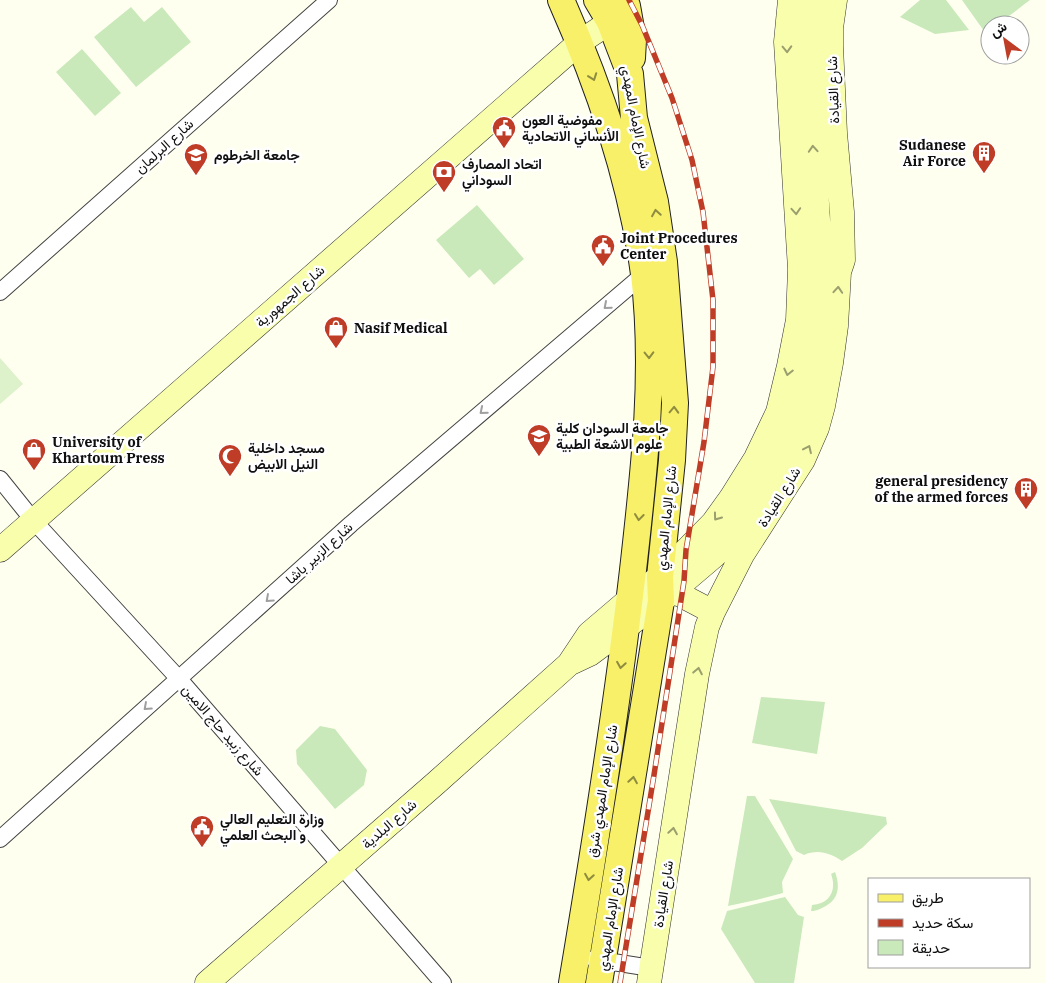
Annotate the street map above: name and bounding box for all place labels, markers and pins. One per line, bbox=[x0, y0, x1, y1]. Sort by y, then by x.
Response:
place label: مفوضية العون الأنساني الاتحادية bbox=[522, 111, 619, 148]
public building icon: مفوضية العون الأنساني الاتحادية bbox=[491, 115, 517, 149]
place label: Sudanese Air Force bbox=[899, 136, 966, 170]
building icon: Sudanese Air Force bbox=[971, 140, 997, 174]
school or university icon: جامعة الخرطوم bbox=[183, 142, 209, 176]
place label: جامعة الخرطوم bbox=[214, 146, 300, 164]
place label: اتحاد المصارف السوداني bbox=[462, 155, 542, 192]
bank icon: اتحاد المصارف السوداني bbox=[431, 159, 457, 193]
place label: Joint Procedures Center bbox=[620, 229, 738, 263]
public building icon: Joint Procedures Center bbox=[590, 233, 616, 267]
shop icon: Nasif Medical bbox=[323, 315, 349, 349]
place label: Nasif Medical bbox=[354, 319, 448, 337]
place label: جامعة السودان كلية علوم الاشعة الطبية bbox=[556, 419, 669, 453]
school or university icon: جامعة السودان كلية علوم الاشعة الطبية bbox=[526, 423, 552, 457]
place label: University of Khartoum Press bbox=[52, 433, 165, 467]
shop icon: University of Khartoum Press bbox=[21, 437, 47, 471]
place label: مسجد داخلية النيل الابيض bbox=[248, 439, 325, 473]
mosque icon: مسجد داخلية النيل الابيض bbox=[217, 443, 243, 477]
place label: general presidency of the armed forces bbox=[875, 472, 1008, 506]
building icon: general presidency of the armed forces bbox=[1013, 476, 1039, 510]
place label: وزارة التعليم العالي و البحث العلمي bbox=[220, 810, 324, 847]
public building icon: وزارة التعليم العالي و البحث العلمي bbox=[189, 814, 215, 848]

